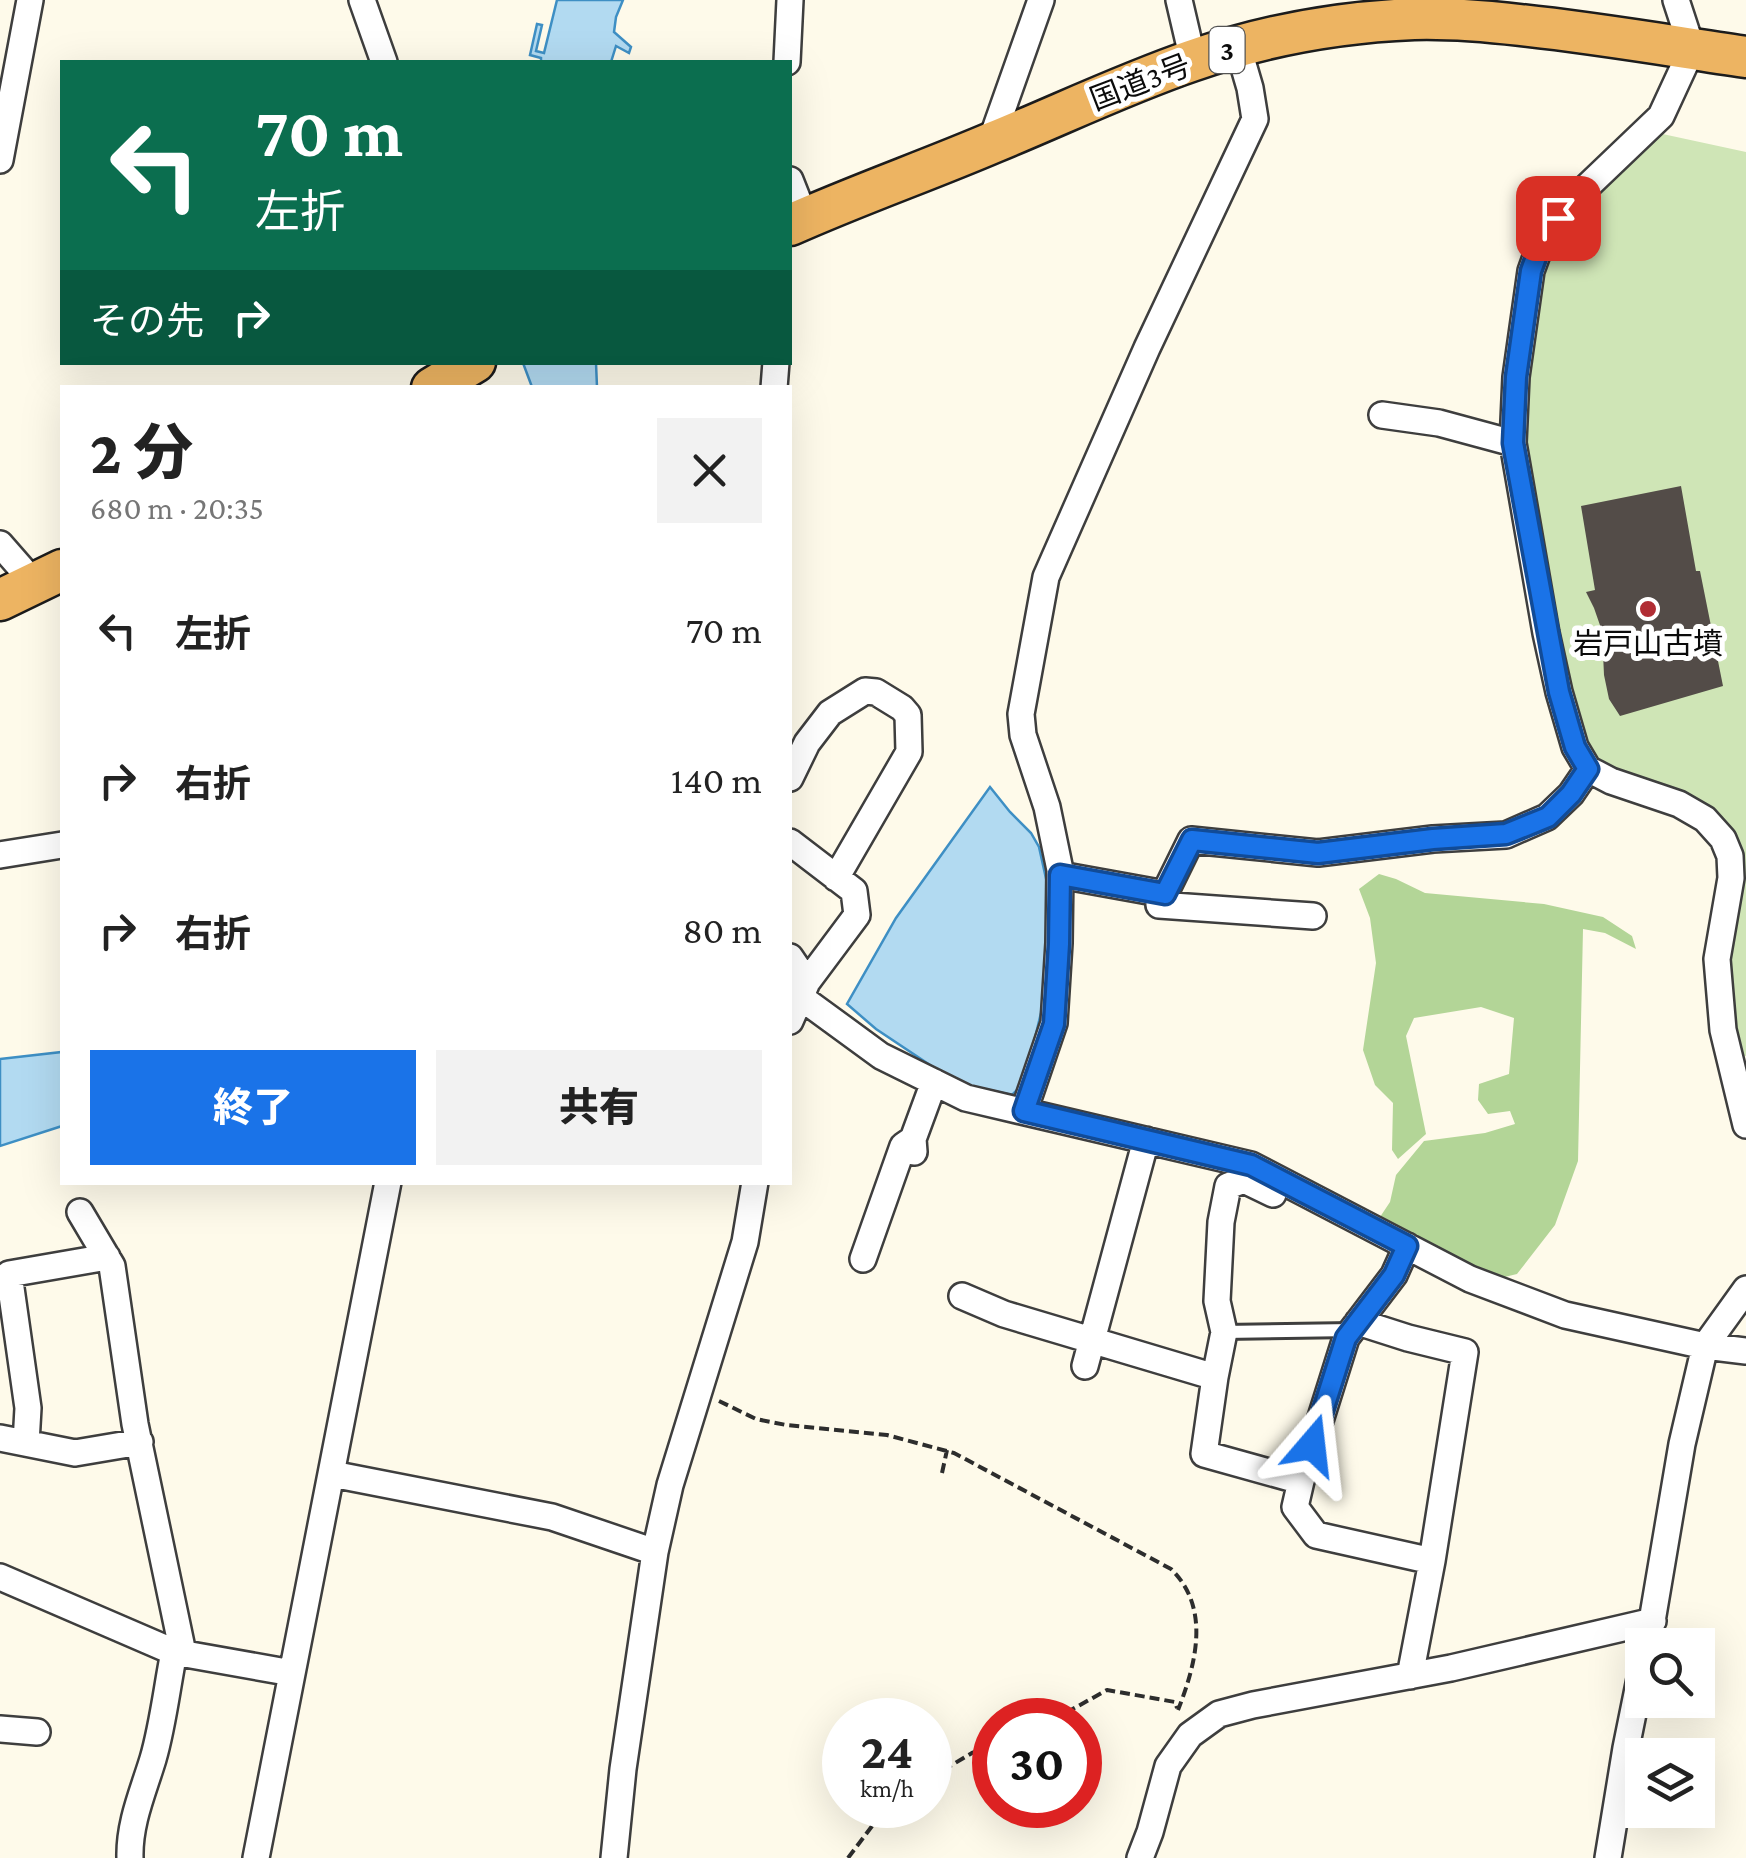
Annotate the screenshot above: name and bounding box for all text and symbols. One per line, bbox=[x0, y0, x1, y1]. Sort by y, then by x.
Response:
road number: 3 bbox=[1210, 27, 1244, 73]
street label: 国道3号 bbox=[1085, 48, 1195, 116]
text: 70 m bbox=[255, 93, 403, 171]
icon: left bbox=[90, 100, 220, 230]
pin bbox=[1516, 176, 1601, 261]
text: 左折 bbox=[255, 187, 345, 237]
icon: arrive bbox=[1531, 191, 1586, 246]
icon: right bbox=[224, 290, 279, 345]
text: その先 bbox=[90, 300, 204, 342]
button: close bbox=[657, 418, 762, 523]
text: 2 分 bbox=[90, 419, 193, 486]
text: 680 m · 20:35 bbox=[90, 490, 264, 526]
marker: 岩戸山古墳 bbox=[1637, 598, 1659, 620]
icon: left bbox=[90, 603, 145, 658]
text: 70 m bbox=[686, 609, 762, 651]
text: 左折 bbox=[175, 613, 251, 655]
place label: 岩戸山古墳 bbox=[1573, 627, 1723, 660]
icon: right bbox=[90, 753, 145, 808]
text: 140 m bbox=[671, 759, 762, 801]
text: 右折 bbox=[175, 763, 251, 805]
icon: right bbox=[90, 903, 145, 958]
text: 80 m bbox=[682, 909, 762, 951]
text: 右折 bbox=[175, 913, 251, 955]
button: 終了 bbox=[90, 1050, 416, 1165]
button: 共有 bbox=[436, 1050, 762, 1165]
position arrow bbox=[1260, 1393, 1364, 1497]
map controls bbox=[1625, 1628, 1715, 1828]
button: search bbox=[1625, 1628, 1715, 1718]
speed limit sign: 30 bbox=[972, 1698, 1102, 1828]
text: 24 bbox=[861, 1723, 913, 1779]
button: layers bbox=[1625, 1738, 1715, 1828]
text: km/h bbox=[860, 1775, 914, 1802]

